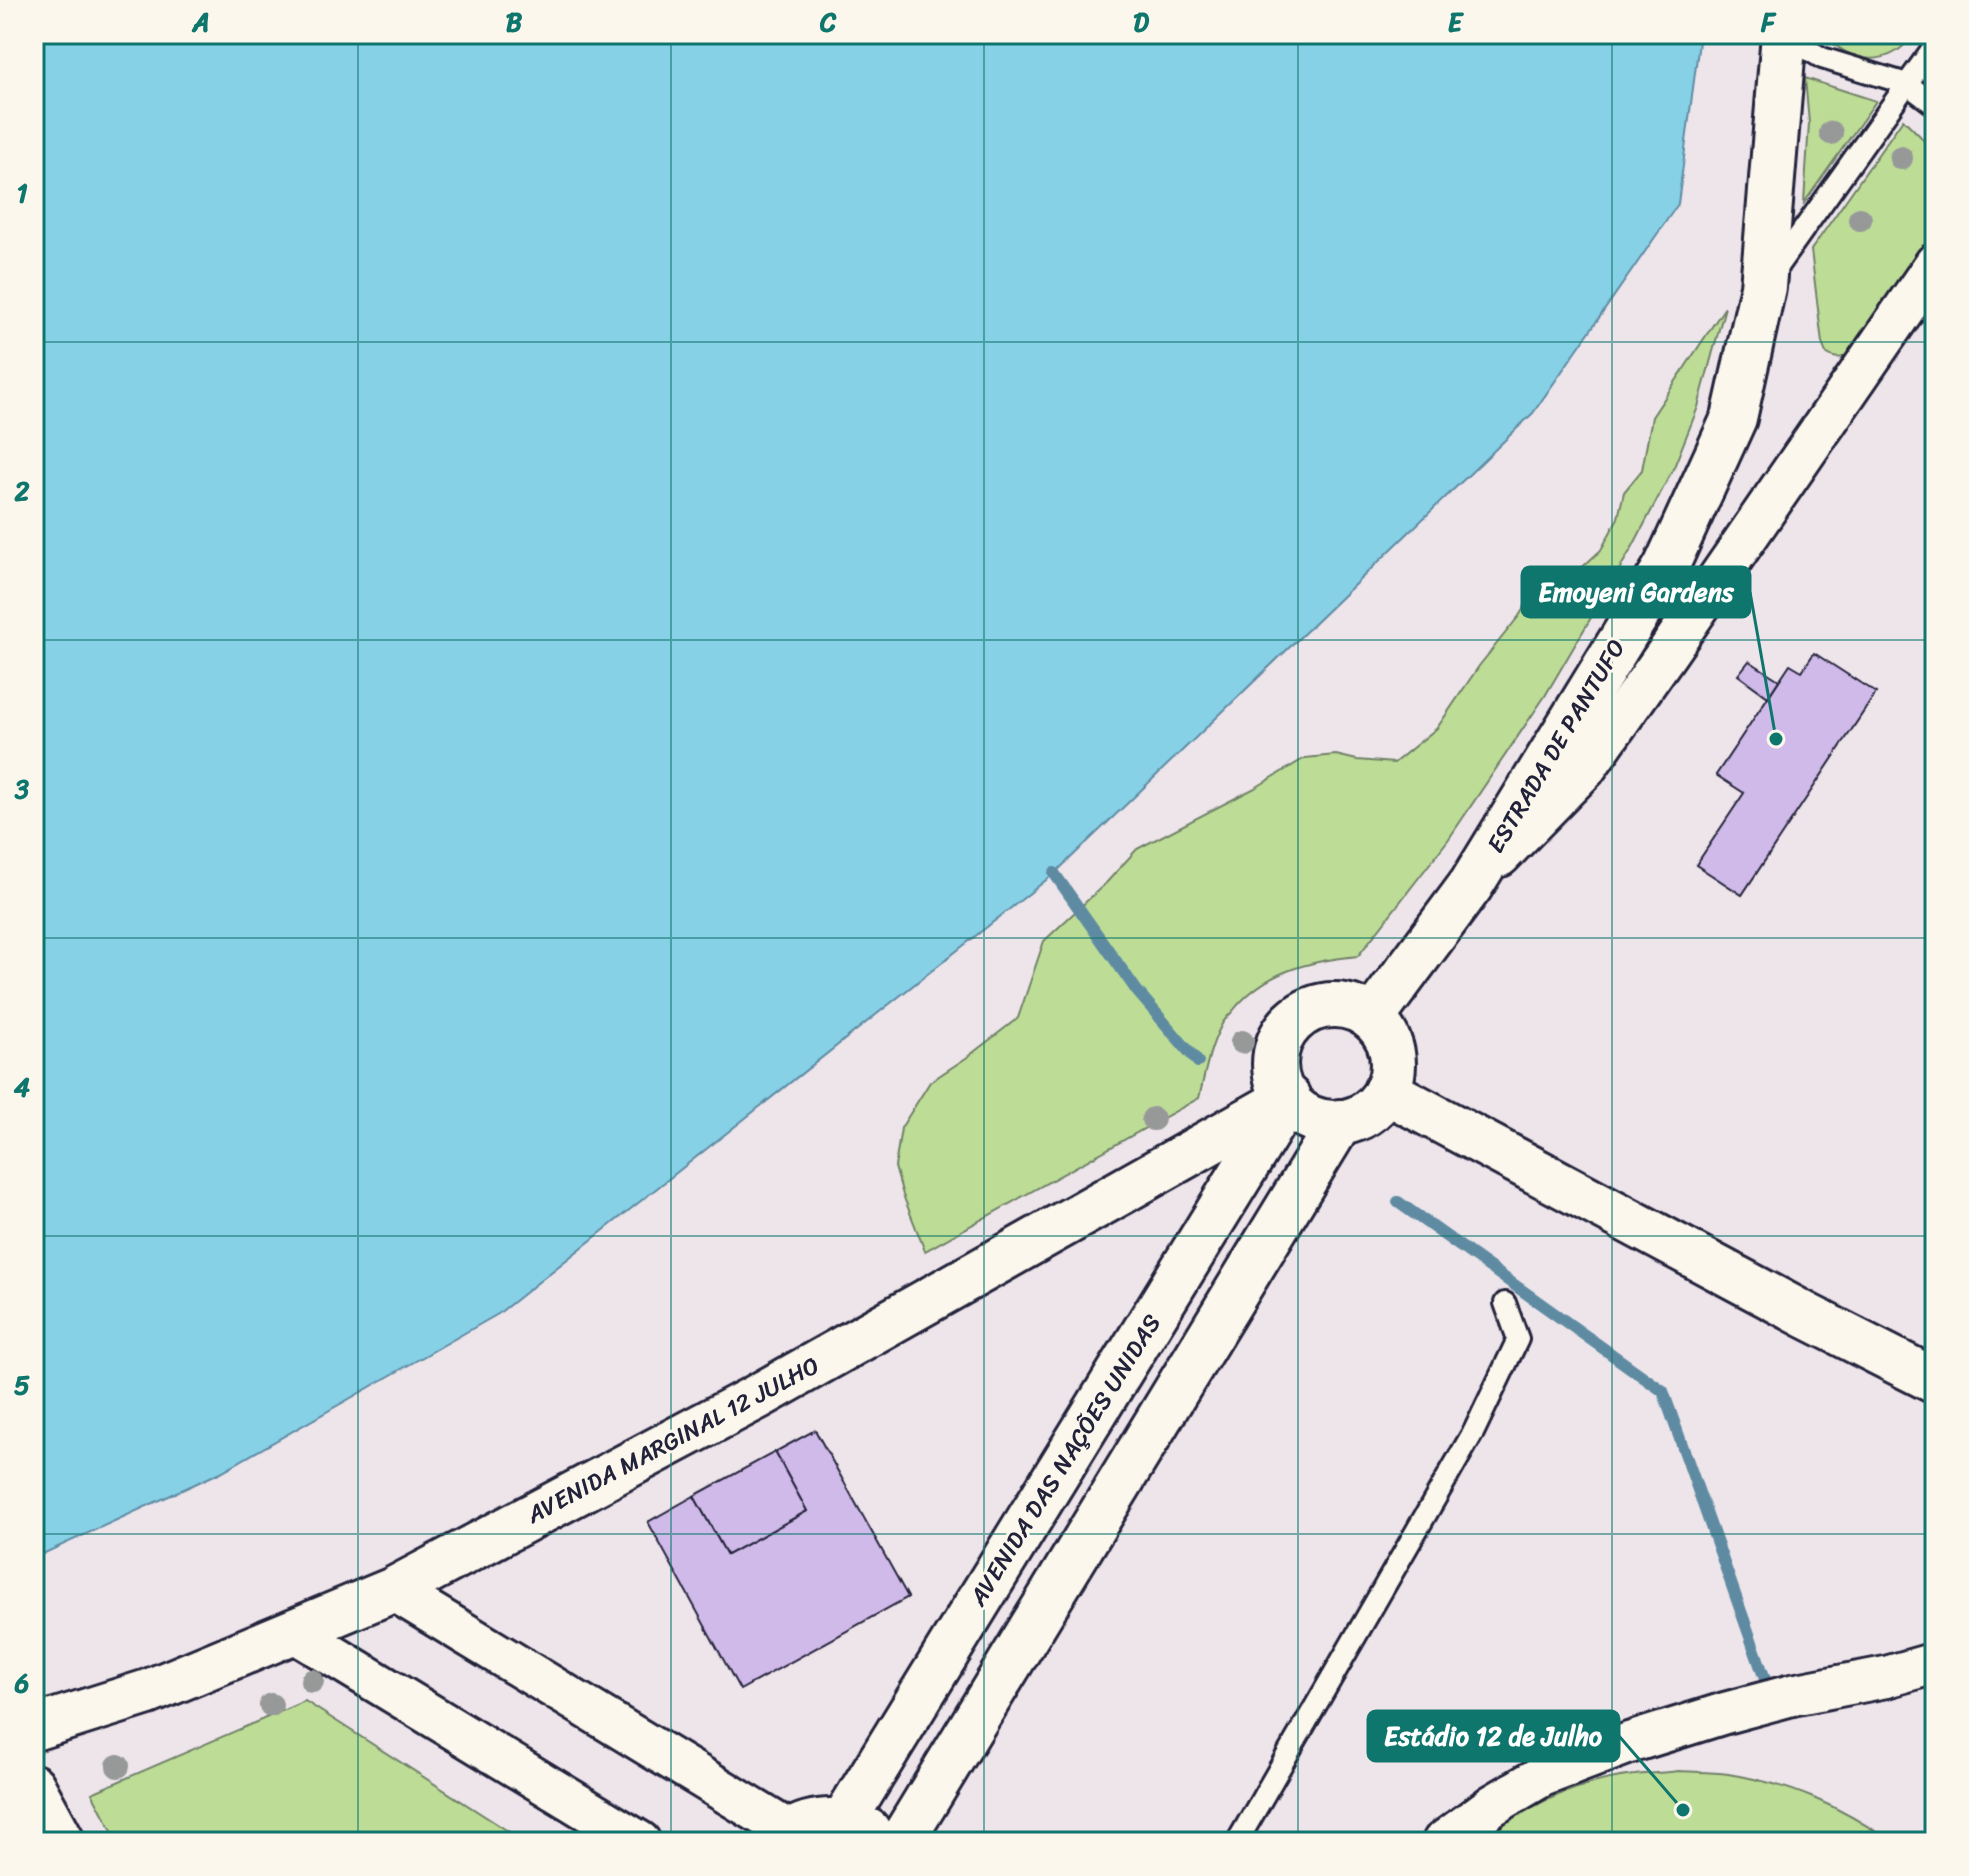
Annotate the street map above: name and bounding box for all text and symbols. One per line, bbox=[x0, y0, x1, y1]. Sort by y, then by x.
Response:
text: A bbox=[191, 0, 210, 45]
text: B bbox=[506, 0, 523, 45]
text: C bbox=[819, 0, 837, 45]
text: D bbox=[1133, 0, 1149, 45]
text: E bbox=[1448, 0, 1465, 45]
text: F bbox=[1760, 0, 1777, 45]
text: 1 bbox=[16, 170, 28, 216]
text: 2 bbox=[13, 468, 30, 514]
callout: Emoyeni Gardens bbox=[1522, 567, 1750, 617]
text: Emoyeni Gardens bbox=[1538, 569, 1735, 615]
street label: ESTRADA DE PANTUFO bbox=[1475, 631, 1637, 861]
text: 3 bbox=[14, 766, 30, 812]
text: 4 bbox=[14, 1064, 30, 1110]
street label: AVENIDA DAS NAÇÕES UNIDAS bbox=[957, 1306, 1172, 1615]
street label: AVENIDA MARGINAL 12 JULHO bbox=[518, 1345, 827, 1536]
text: 5 bbox=[14, 1362, 30, 1408]
text: 6 bbox=[14, 1660, 30, 1706]
callout: Estádio 12 de Julho bbox=[1368, 1711, 1619, 1761]
text: Estádio 12 de Julho bbox=[1384, 1713, 1603, 1759]

